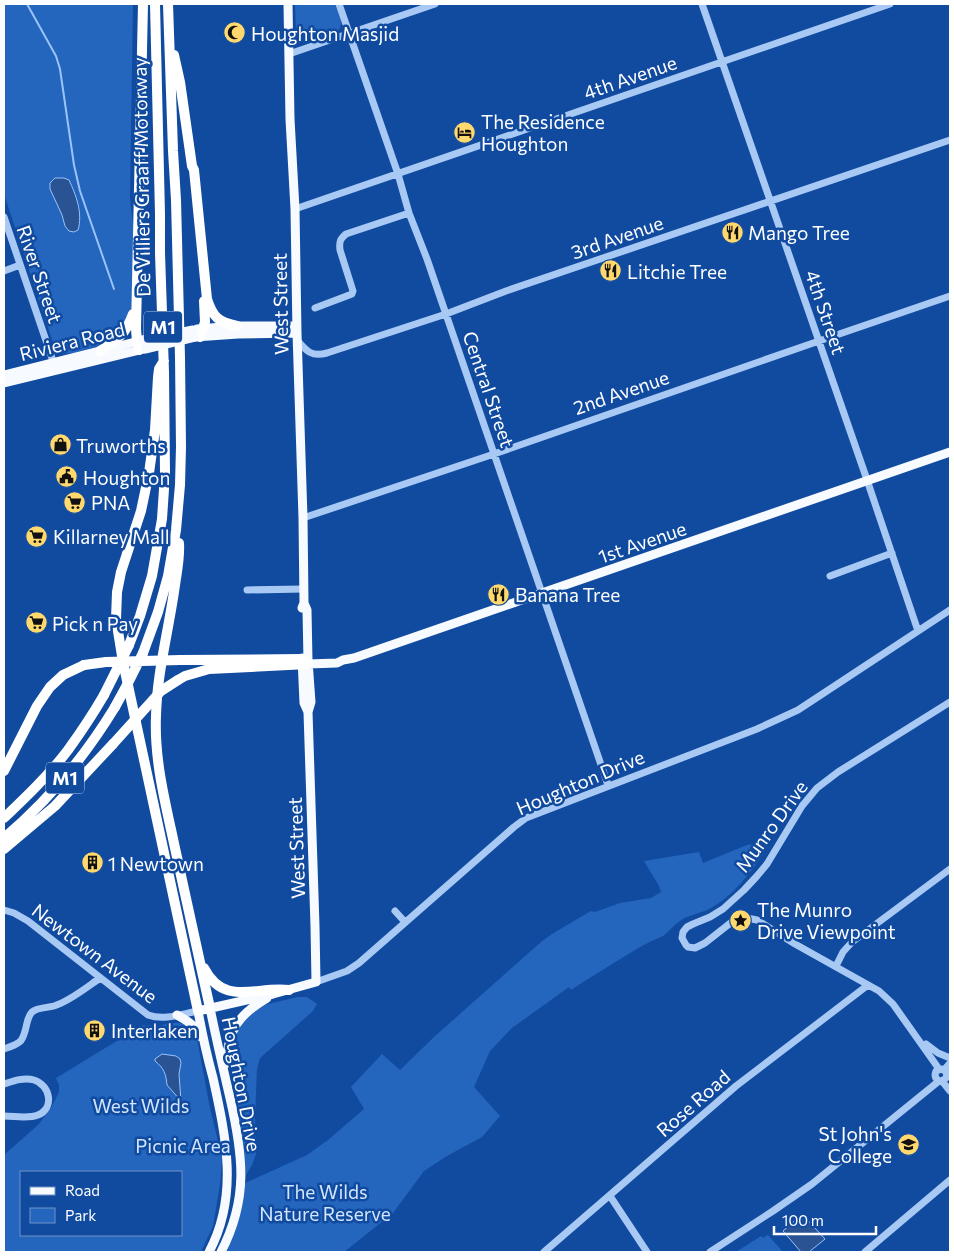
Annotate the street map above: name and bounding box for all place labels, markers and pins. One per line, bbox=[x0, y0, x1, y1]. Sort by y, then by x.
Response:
mosque icon: Houghton Masjid bbox=[223, 21, 247, 45]
place label: Houghton Masjid bbox=[251, 22, 399, 45]
place label: The Residence Houghton bbox=[481, 110, 605, 155]
hotel icon: The Residence Houghton bbox=[453, 120, 477, 144]
restaurant icon: Mango Tree bbox=[720, 220, 744, 244]
place label: Mango Tree bbox=[748, 221, 850, 244]
restaurant icon: Litchie Tree bbox=[599, 259, 623, 283]
place label: Litchie Tree bbox=[627, 260, 727, 283]
shop icon: Truworths bbox=[48, 433, 72, 457]
place label: Truworths bbox=[76, 434, 166, 457]
public building icon: Houghton bbox=[55, 465, 79, 489]
place label: Houghton bbox=[83, 466, 170, 489]
supermarket icon: PNA bbox=[63, 490, 87, 514]
place label: PNA bbox=[91, 491, 130, 514]
supermarket icon: Killarney Mall bbox=[25, 524, 49, 548]
place label: Killarney Mall bbox=[53, 525, 170, 548]
restaurant icon: Banana Tree bbox=[487, 582, 511, 606]
place label: Banana Tree bbox=[515, 583, 620, 606]
supermarket icon: Pick n Pay bbox=[24, 611, 48, 635]
place label: Pick n Pay bbox=[52, 612, 138, 635]
building icon: 1 Newtown bbox=[80, 851, 104, 875]
place label: 1 Newtown bbox=[108, 852, 204, 875]
place label: The Munro Drive Viewpoint bbox=[757, 898, 896, 943]
place icon: The Munro Drive Viewpoint bbox=[729, 908, 753, 932]
building icon: Interlaken bbox=[83, 1018, 107, 1042]
place label: Interlaken bbox=[111, 1019, 198, 1042]
place label: St John's College bbox=[818, 1122, 892, 1167]
school or university icon: St John's College bbox=[896, 1132, 920, 1156]

